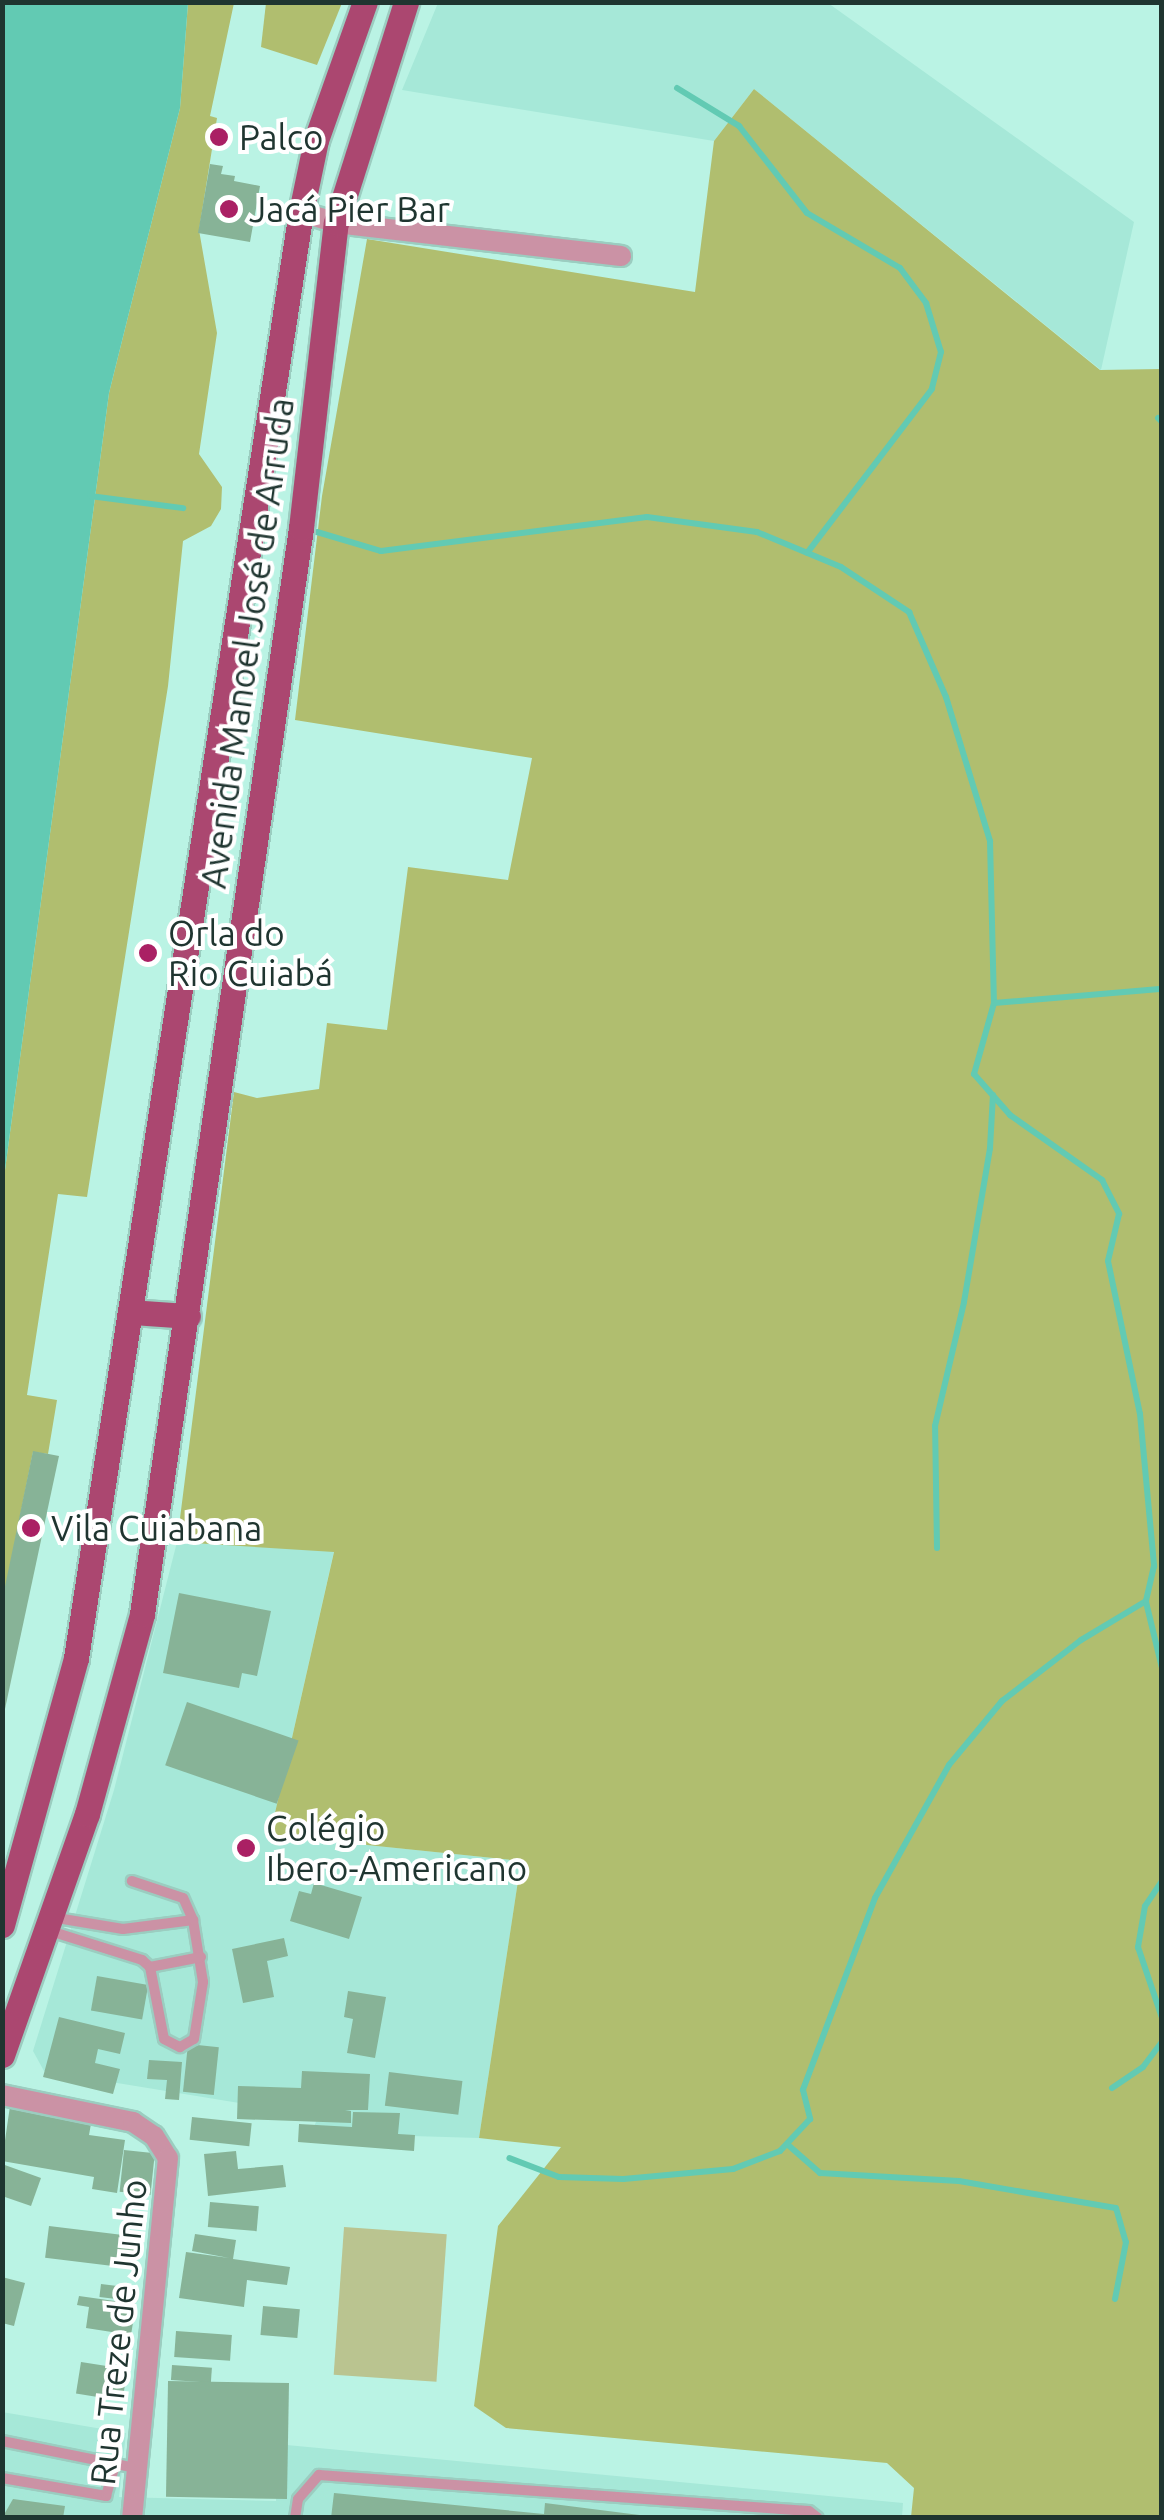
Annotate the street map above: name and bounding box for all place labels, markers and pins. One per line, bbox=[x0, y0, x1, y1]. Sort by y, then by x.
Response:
place label: Palco bbox=[239, 116, 323, 158]
marker: Palco bbox=[208, 126, 230, 148]
place label: Jacá Pier Bar bbox=[249, 188, 450, 230]
marker: Jacá Pier Bar bbox=[218, 198, 240, 220]
place label: Orla do Rio Cuiabá bbox=[168, 912, 333, 994]
marker: Orla do Rio Cuiabá bbox=[137, 942, 159, 964]
place label: Vila Cuiabana bbox=[51, 1507, 262, 1549]
marker: Vila Cuiabana bbox=[20, 1517, 42, 1539]
place label: Colégio Ibero-Americano bbox=[266, 1807, 527, 1889]
marker: Colégio Ibero-Americano bbox=[235, 1837, 257, 1859]

